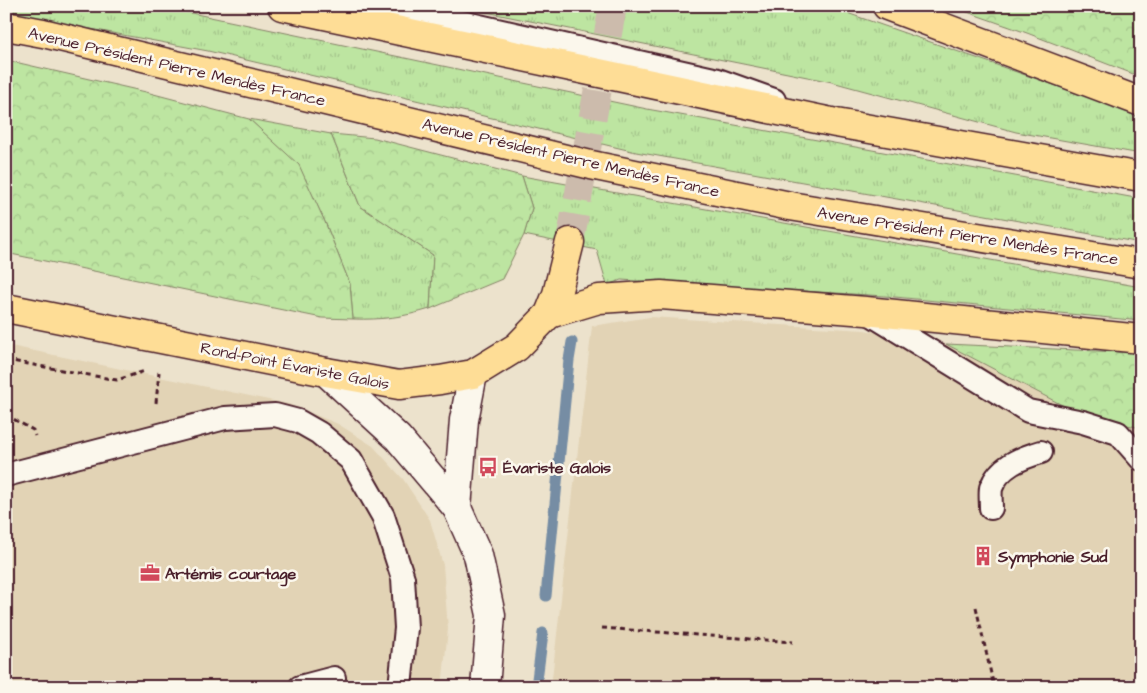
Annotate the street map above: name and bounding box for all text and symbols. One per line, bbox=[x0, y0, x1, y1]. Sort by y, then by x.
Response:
street label: Avenue Président Pierre Mendès France bbox=[26, 22, 328, 112]
street label: Avenue Président Pierre Mendès France bbox=[420, 113, 722, 203]
street label: Avenue Président Pierre Mendès France bbox=[816, 201, 1120, 271]
street label: Rond-Point Évariste Galois bbox=[198, 337, 391, 395]
bus stop icon: Évariste Galois bbox=[477, 456, 499, 478]
place label: Évariste Galois bbox=[503, 457, 611, 479]
building icon: Symphonie Sud bbox=[972, 545, 994, 567]
place label: Symphonie Sud bbox=[997, 546, 1108, 569]
office icon: Artémis courtage bbox=[139, 562, 161, 584]
place label: Artémis courtage bbox=[165, 563, 296, 587]

